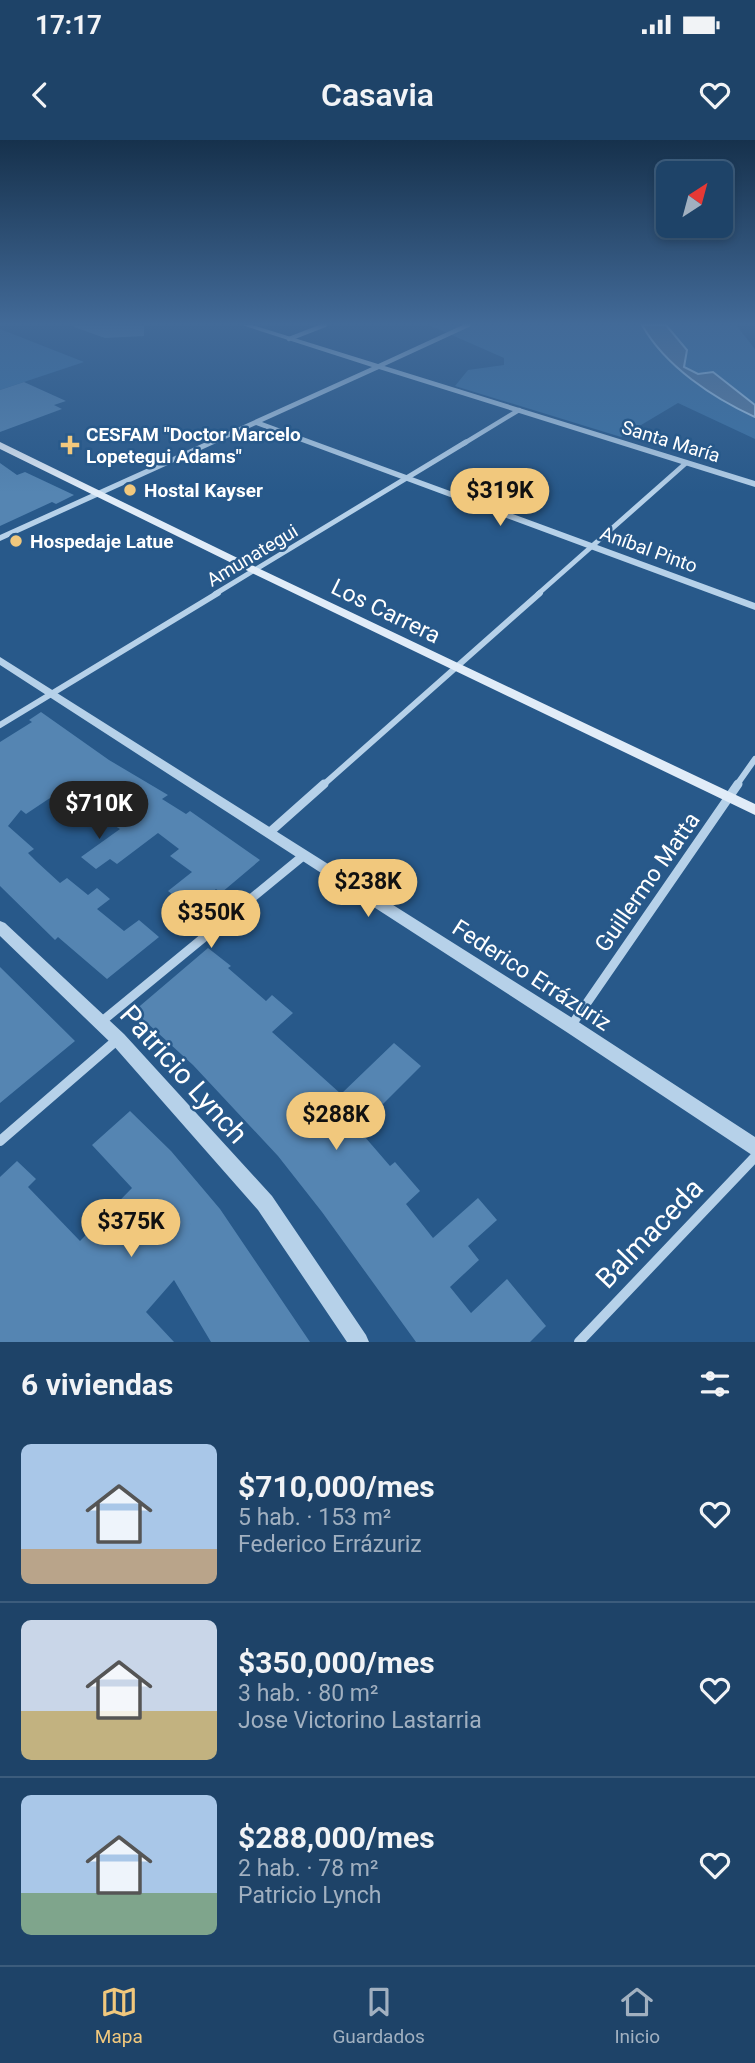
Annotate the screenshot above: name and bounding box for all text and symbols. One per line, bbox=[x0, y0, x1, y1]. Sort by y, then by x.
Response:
text: 17:17 bbox=[35, 10, 102, 40]
icon: back bbox=[21, 76, 59, 114]
text: Casavia bbox=[321, 76, 434, 114]
icon: heart bbox=[696, 76, 734, 114]
north arrow bbox=[656, 161, 733, 238]
map controls bbox=[656, 161, 733, 238]
street label: Santa María bbox=[619, 416, 723, 467]
place label: CESFAM "Doctor Marcelo Lopetegui Adams" bbox=[86, 423, 301, 468]
marker: CESFAM "Doctor Marcelo Lopetegui Adams" bbox=[60, 435, 80, 455]
pin: $319K bbox=[451, 468, 549, 528]
text: $319K bbox=[466, 477, 534, 504]
place label: Hostal Kayser bbox=[144, 479, 263, 502]
marker: Hostal Kayser bbox=[122, 482, 138, 498]
street label: Amunategui bbox=[202, 519, 302, 592]
street label: Aníbal Pinto bbox=[597, 521, 701, 578]
place label: Hospedaje Latue bbox=[30, 530, 173, 553]
marker: Hospedaje Latue bbox=[8, 533, 24, 549]
street label: Los Carrera bbox=[327, 573, 445, 649]
pin: $710K bbox=[50, 782, 148, 841]
text: $710K bbox=[65, 790, 133, 817]
street label: Guillermo Matta bbox=[589, 807, 706, 957]
pin: $238K bbox=[319, 860, 417, 919]
text: $238K bbox=[334, 868, 402, 895]
pin: $350K bbox=[162, 890, 260, 950]
text: $350K bbox=[177, 899, 245, 926]
street label: Federico Errázuriz bbox=[447, 914, 616, 1037]
street label: Patricio Lynch bbox=[113, 998, 254, 1150]
pin: $288K bbox=[287, 1093, 385, 1152]
text: $288K bbox=[302, 1101, 370, 1128]
street label: Balmaceda bbox=[589, 1172, 710, 1295]
pin: $375K bbox=[82, 1200, 180, 1259]
text: $375K bbox=[97, 1208, 165, 1235]
icon: filters bbox=[696, 1365, 734, 1403]
text: 6 viviendas bbox=[21, 1367, 173, 1402]
text: $710,000/mes bbox=[238, 1469, 435, 1504]
icon: home bbox=[77, 1472, 161, 1556]
icon: heart bbox=[696, 1495, 734, 1533]
text: 5 hab. · 153 m² bbox=[238, 1504, 391, 1531]
text: Federico Errázuriz bbox=[238, 1531, 422, 1558]
text: $350,000/mes bbox=[238, 1645, 435, 1680]
icon: home bbox=[77, 1648, 161, 1732]
icon: heart bbox=[696, 1671, 734, 1709]
text: 3 hab. · 80 m² bbox=[238, 1680, 378, 1707]
text: Jose Victorino Lastarria bbox=[238, 1707, 482, 1734]
text: $288,000/mes bbox=[238, 1820, 435, 1855]
icon: home bbox=[77, 1823, 161, 1907]
icon: heart bbox=[696, 1846, 734, 1884]
text: 2 hab. · 78 m² bbox=[238, 1855, 378, 1882]
text: Patricio Lynch bbox=[238, 1882, 381, 1909]
tab: Mapa bbox=[95, 1983, 143, 2048]
tab: Guardados bbox=[332, 1983, 425, 2048]
tab: Inicio bbox=[614, 1983, 660, 2048]

